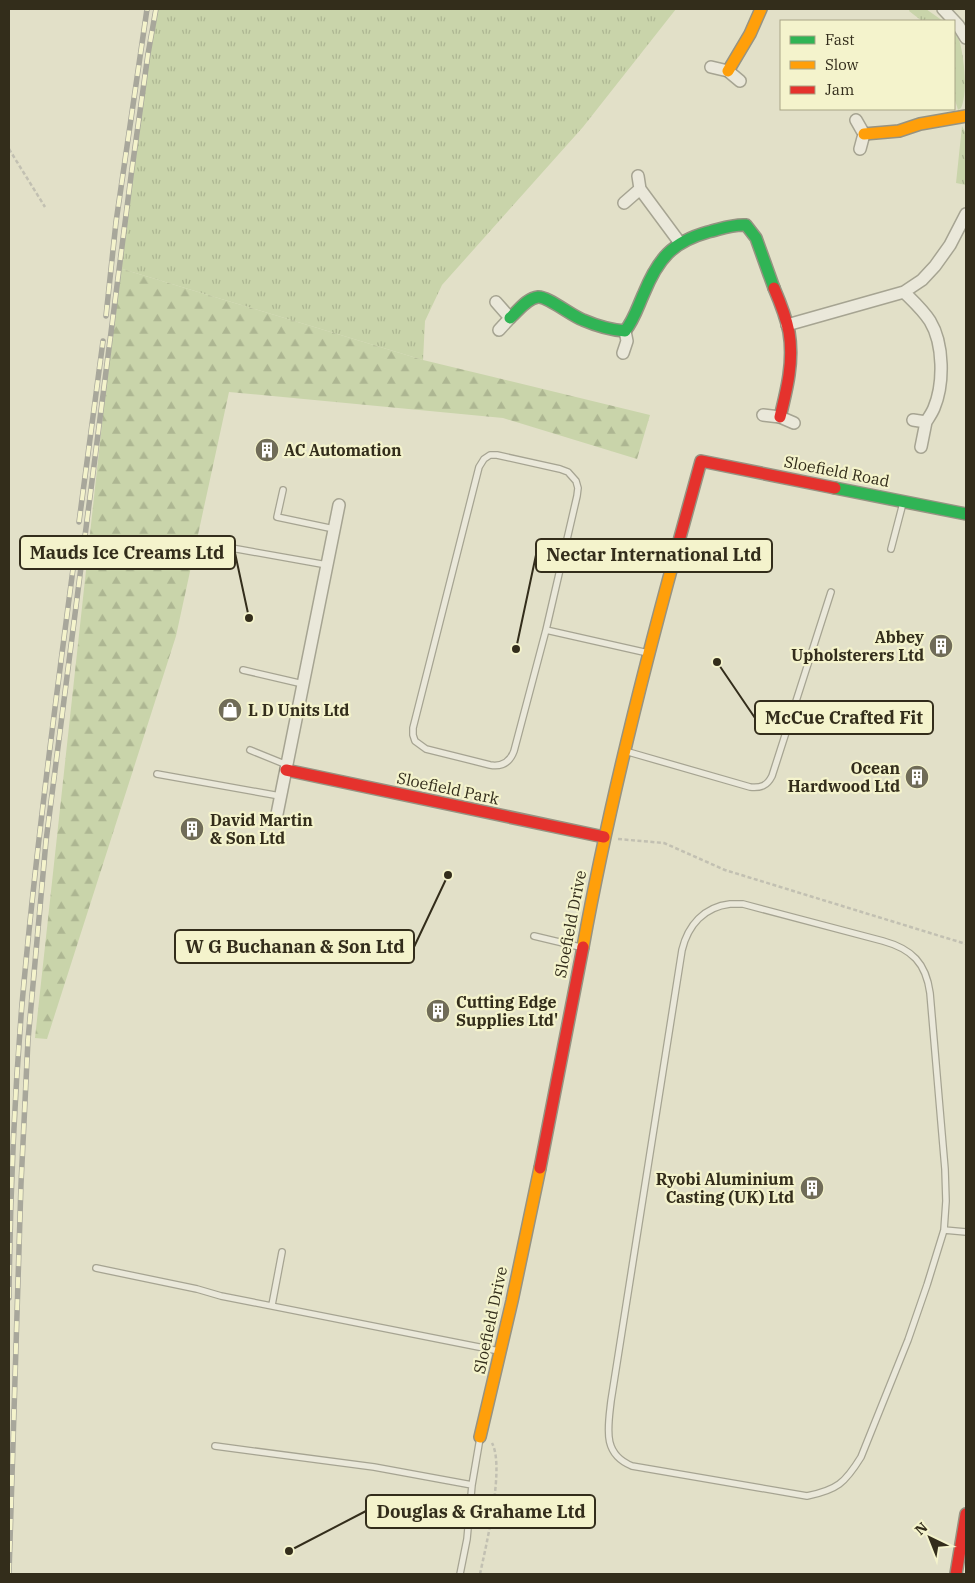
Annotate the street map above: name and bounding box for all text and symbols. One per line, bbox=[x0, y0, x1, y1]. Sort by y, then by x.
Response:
legend bbox=[780, 20, 955, 110]
text: Fast bbox=[825, 30, 855, 49]
text: Slow bbox=[825, 55, 859, 74]
text: Jam bbox=[825, 80, 854, 99]
building icon: AC Automation bbox=[254, 437, 280, 463]
place label: AC Automation bbox=[284, 440, 402, 460]
street label: Sloefield Road bbox=[783, 451, 892, 491]
callout: Mauds Ice Creams Ltd bbox=[20, 536, 235, 569]
callout: Nectar International Ltd bbox=[536, 539, 772, 572]
text: Mauds Ice Creams Ltd bbox=[30, 541, 224, 564]
text: Nectar International Ltd bbox=[546, 543, 762, 566]
place label: Abbey Upholsterers Ltd bbox=[791, 627, 925, 665]
building icon: Abbey Upholsterers Ltd bbox=[928, 633, 954, 659]
shop icon: L D Units Ltd bbox=[217, 697, 243, 723]
place label: L D Units Ltd bbox=[248, 700, 349, 720]
callout: McCue Crafted Fit bbox=[755, 701, 933, 734]
text: McCue Crafted Fit bbox=[765, 706, 923, 729]
place label: Ocean Hardwood Ltd bbox=[788, 758, 900, 796]
building icon: Ocean Hardwood Ltd bbox=[904, 764, 930, 790]
street label: Sloefield Park bbox=[395, 767, 502, 809]
place label: David Martin & Son Ltd bbox=[210, 810, 313, 848]
building icon: David Martin & Son Ltd bbox=[179, 816, 205, 842]
street label: Sloefield Drive bbox=[550, 868, 590, 980]
callout: W G Buchanan & Son Ltd bbox=[175, 930, 414, 963]
text: W G Buchanan & Son Ltd bbox=[185, 935, 405, 958]
place label: Cutting Edge Supplies Ltd' bbox=[456, 992, 558, 1030]
building icon: Cutting Edge Supplies Ltd' bbox=[425, 998, 451, 1024]
place label: Ryobi Aluminium Casting (UK) Ltd bbox=[656, 1169, 794, 1207]
building icon: Ryobi Aluminium Casting (UK) Ltd bbox=[799, 1175, 825, 1201]
street label: Sloefield Drive bbox=[469, 1264, 511, 1376]
callout: Douglas & Grahame Ltd bbox=[366, 1495, 595, 1528]
text: Douglas & Grahame Ltd bbox=[376, 1500, 586, 1523]
north arrow bbox=[905, 1513, 955, 1563]
text: N bbox=[911, 1518, 931, 1539]

